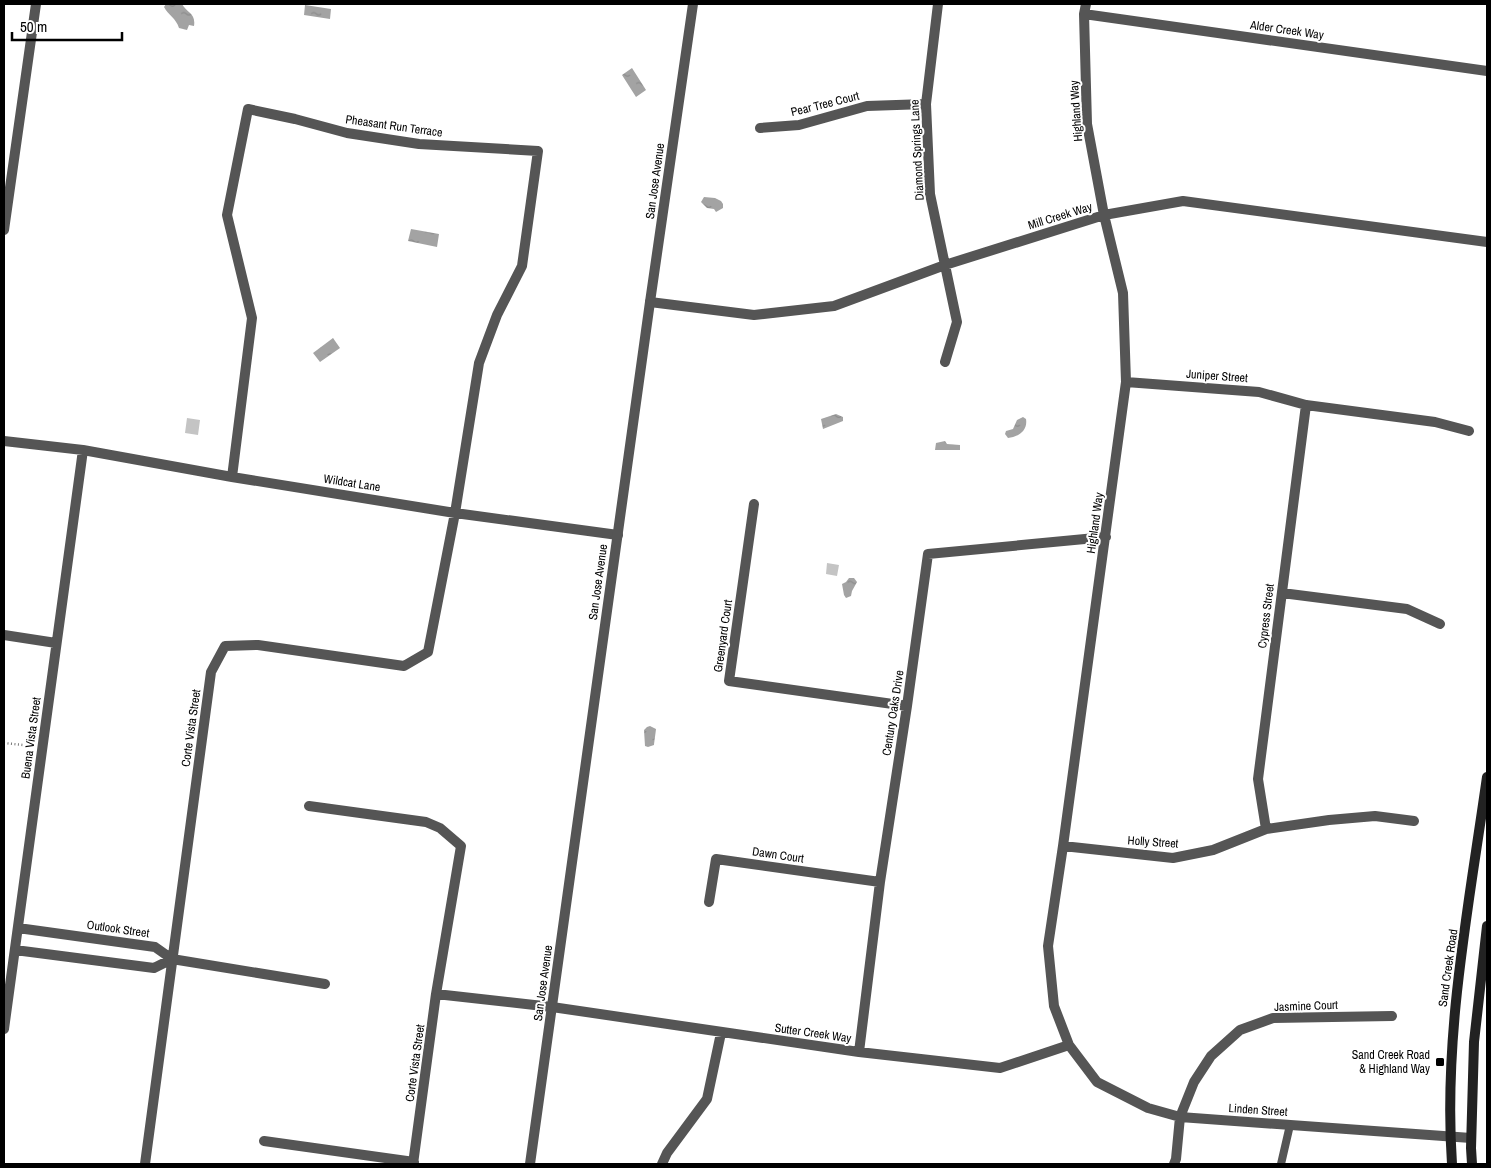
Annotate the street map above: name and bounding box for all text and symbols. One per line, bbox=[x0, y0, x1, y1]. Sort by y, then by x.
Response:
scale bar bbox=[12, 10, 122, 42]
text: 50 m bbox=[20, 16, 47, 37]
street label: Alder Creek Way bbox=[1248, 17, 1325, 43]
street label: Highland Way bbox=[1066, 80, 1086, 142]
street label: Pear Tree Court bbox=[789, 88, 861, 120]
street label: Diamond Springs Lane bbox=[906, 99, 928, 201]
street label: Pheasant Run Terrace bbox=[344, 111, 444, 141]
street label: San Jose Avenue bbox=[642, 142, 668, 220]
street label: Mill Creek Way bbox=[1026, 199, 1094, 233]
street label: Juniper Street bbox=[1186, 366, 1249, 386]
street label: Wildcat Lane bbox=[322, 471, 382, 495]
street label: Highland Way bbox=[1083, 491, 1107, 555]
street label: San Jose Avenue bbox=[585, 543, 611, 621]
street label: Cypress Street bbox=[1254, 582, 1278, 649]
street label: Greenyard Court bbox=[710, 598, 736, 673]
street label: Century Oaks Drive bbox=[878, 669, 908, 757]
street label: Corte Vista Street bbox=[178, 688, 204, 768]
street label: Buena Vista Street bbox=[17, 696, 45, 780]
street label: Holly Street bbox=[1127, 832, 1179, 852]
street label: Dawn Court bbox=[751, 843, 805, 867]
street label: Outlook Street bbox=[86, 917, 151, 941]
street label: Sand Creek Road bbox=[1435, 928, 1461, 1008]
street label: San Jose Avenue bbox=[530, 944, 556, 1022]
street label: Jasmine Court bbox=[1274, 997, 1339, 1015]
street label: Sutter Creek Way bbox=[774, 1020, 852, 1046]
street label: Corte Vista Street bbox=[402, 1023, 428, 1103]
place label: Sand Creek Road & Highland Way bbox=[1352, 1047, 1430, 1077]
marker: Sand Creek Road & Highland Way bbox=[1434, 1056, 1446, 1068]
street label: Linden Street bbox=[1228, 1100, 1288, 1120]

